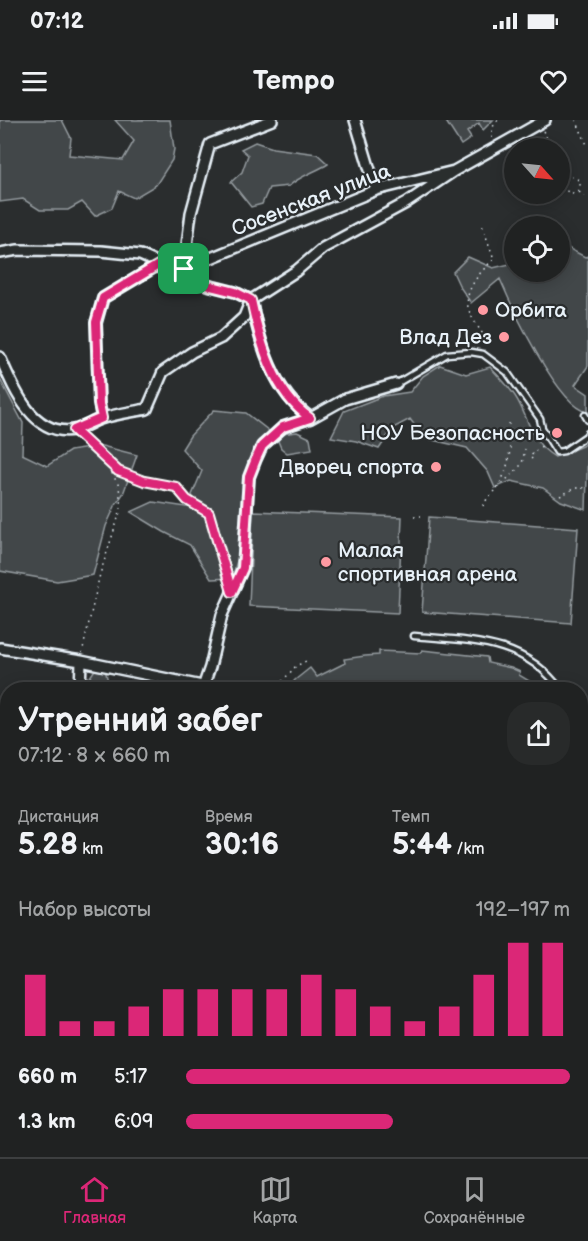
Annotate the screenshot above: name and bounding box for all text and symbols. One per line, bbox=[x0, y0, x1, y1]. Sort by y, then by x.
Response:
text: 07:12 bbox=[30, 8, 84, 35]
icon: menu bbox=[18, 65, 51, 98]
text: Tempo bbox=[253, 65, 335, 97]
icon: heart bbox=[537, 65, 570, 98]
north arrow bbox=[504, 138, 570, 204]
map controls bbox=[504, 138, 570, 282]
street label: Сосенская улица bbox=[228, 158, 394, 242]
button: locate bbox=[504, 216, 570, 282]
pin bbox=[158, 243, 209, 294]
icon: arrive bbox=[167, 252, 200, 285]
place label: Орбита bbox=[495, 298, 568, 323]
marker: Орбита bbox=[476, 303, 490, 317]
place label: Влад Дез bbox=[399, 325, 492, 350]
marker: Влад Дез bbox=[497, 330, 511, 344]
place label: НОУ Безопасность bbox=[360, 421, 546, 446]
marker: НОУ Безопасность bbox=[550, 426, 564, 440]
place label: Дворец спорта bbox=[279, 455, 425, 480]
marker: Дворец спорта bbox=[429, 460, 443, 474]
place label: Малая спортивная арена bbox=[338, 538, 518, 587]
marker: Малая спортивная арена bbox=[319, 555, 333, 569]
text: Утренний забег bbox=[18, 701, 263, 741]
button: share bbox=[507, 702, 570, 765]
text: 07:12 · 8 × 660 m bbox=[18, 744, 170, 768]
text: Дистанция bbox=[18, 808, 99, 827]
text: Время bbox=[205, 808, 253, 827]
text: Темп bbox=[392, 808, 430, 827]
text: 5.28 bbox=[18, 827, 78, 863]
text: 30:16 bbox=[205, 827, 279, 863]
text: 5:44 bbox=[392, 827, 452, 863]
text: km bbox=[78, 840, 103, 859]
text: /km bbox=[452, 840, 484, 859]
text: Набор высоты bbox=[18, 898, 151, 922]
text: 192–197 m bbox=[476, 898, 570, 922]
text: 660 m bbox=[18, 1065, 77, 1089]
text: 5:17 bbox=[114, 1065, 147, 1089]
text: 1.3 km bbox=[18, 1110, 75, 1134]
text: 6:09 bbox=[114, 1110, 154, 1134]
tab: Главная bbox=[63, 1173, 126, 1228]
tab: Карта bbox=[252, 1173, 298, 1228]
tab: Сохранённые bbox=[424, 1173, 525, 1228]

